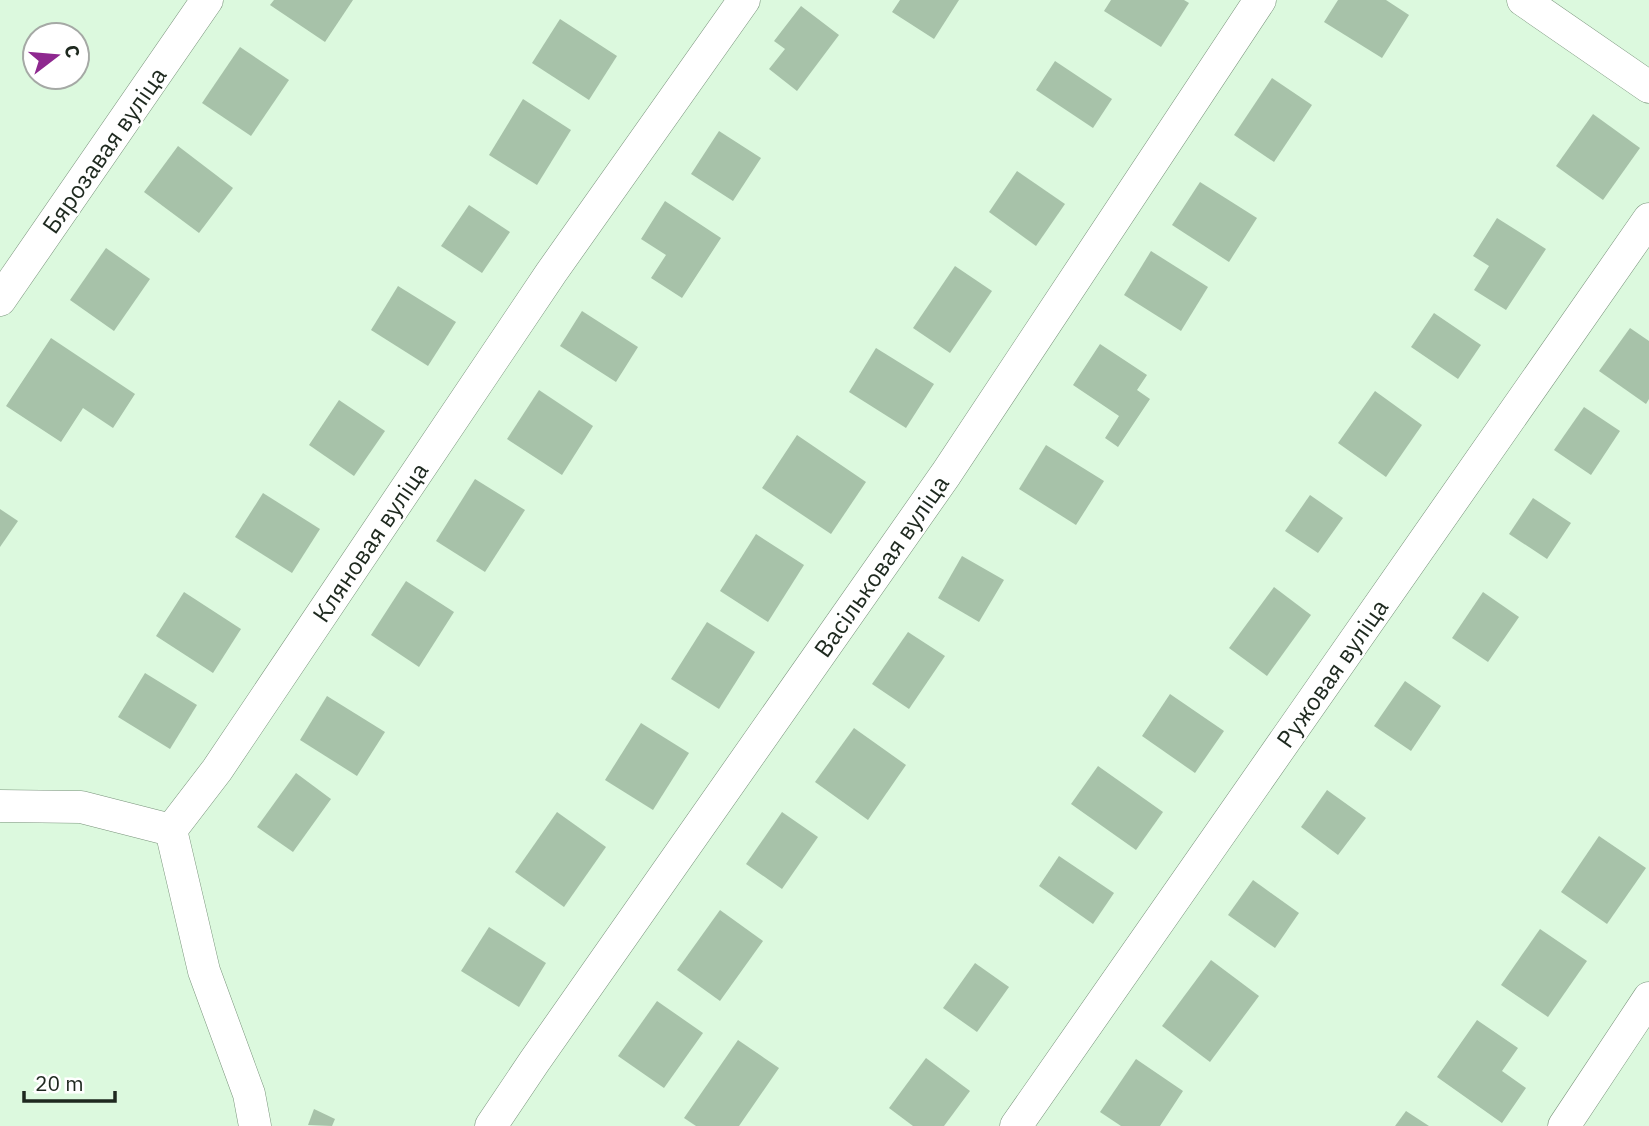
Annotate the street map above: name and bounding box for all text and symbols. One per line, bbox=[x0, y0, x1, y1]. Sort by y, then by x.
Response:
north arrow bbox=[21, 21, 91, 91]
text: С bbox=[59, 42, 86, 61]
street label: Бярозавая вуліца bbox=[35, 60, 173, 240]
street label: Кляновая вуліца bbox=[305, 456, 435, 628]
street label: Васільковая вуліца bbox=[806, 469, 956, 663]
street label: Ружовая вуліца bbox=[1269, 592, 1395, 754]
scale bar bbox=[24, 1060, 116, 1104]
text: 20 m bbox=[35, 1069, 84, 1097]

